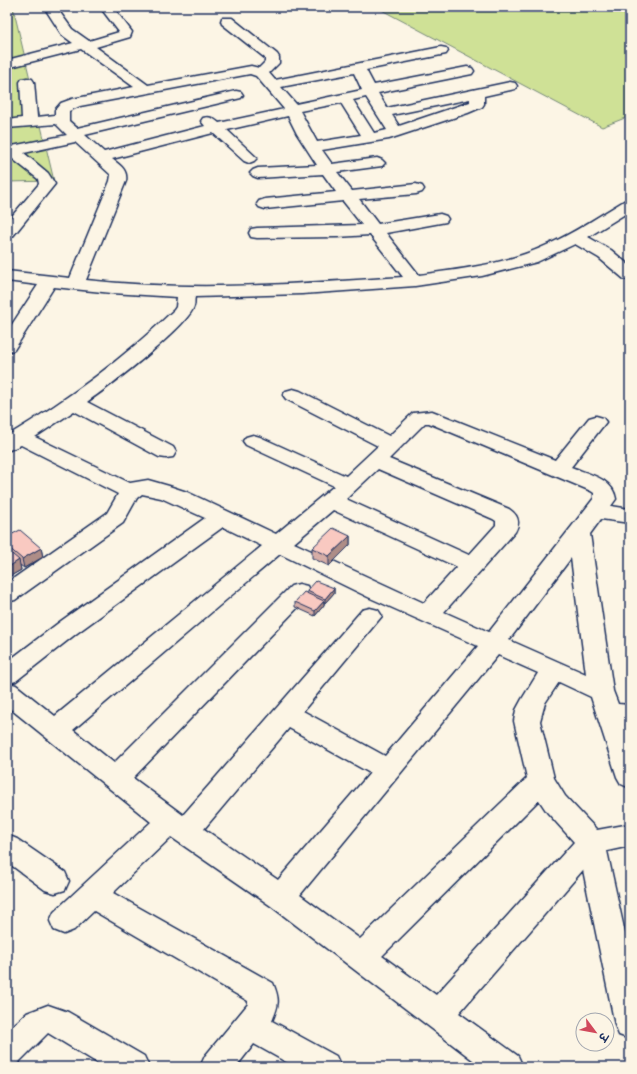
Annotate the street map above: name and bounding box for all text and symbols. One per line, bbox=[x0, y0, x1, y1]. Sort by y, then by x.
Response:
north arrow bbox=[575, 1012, 615, 1052]
text: उ bbox=[594, 1029, 610, 1044]

